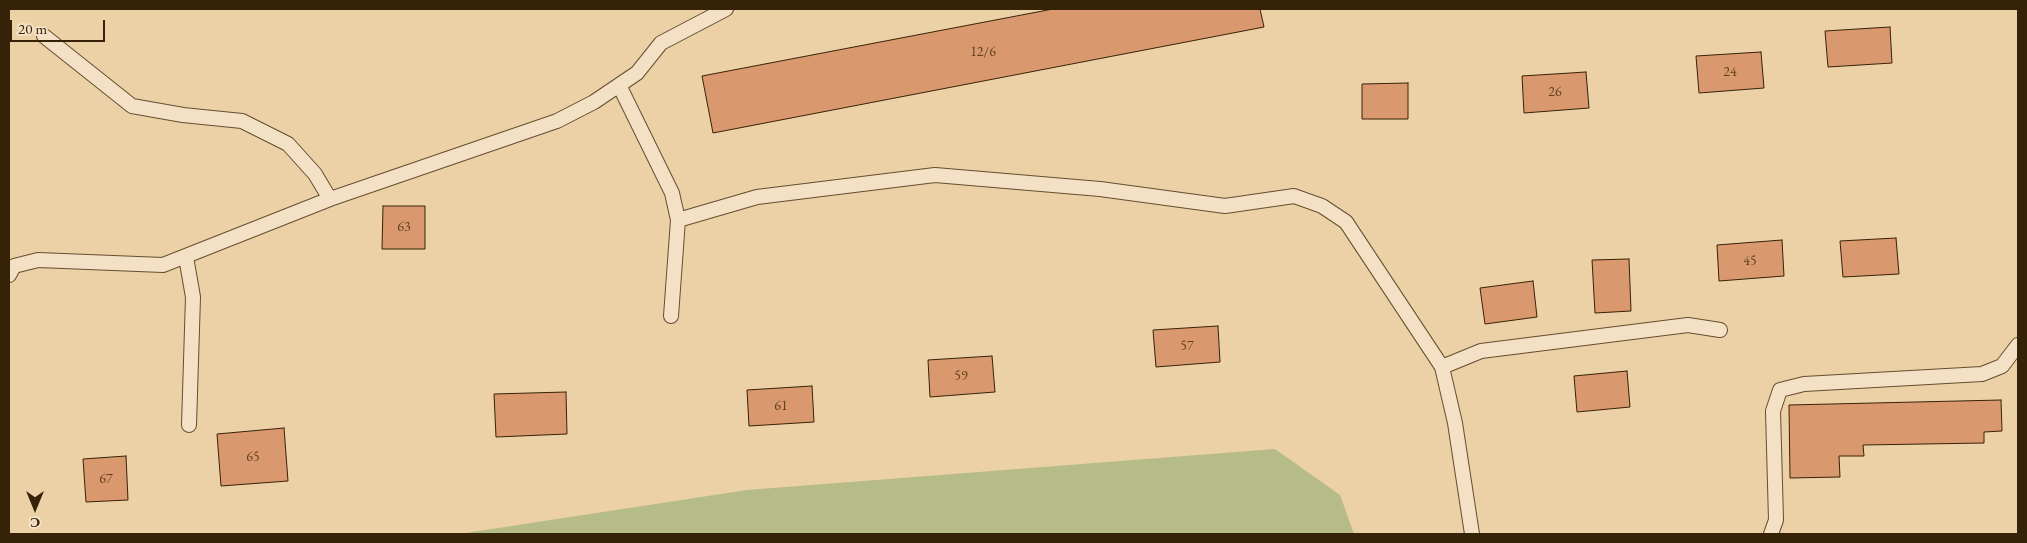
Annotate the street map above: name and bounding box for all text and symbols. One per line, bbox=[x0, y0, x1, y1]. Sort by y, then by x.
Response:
scale bar bbox=[12, 10, 108, 42]
text: 20 m bbox=[18, 19, 47, 38]
house number: 12/6 bbox=[970, 44, 996, 60]
house number: 24 bbox=[1723, 64, 1737, 80]
house number: 26 bbox=[1548, 84, 1562, 100]
house number: 63 bbox=[397, 219, 411, 235]
house number: 45 bbox=[1743, 253, 1757, 269]
house number: 57 bbox=[1180, 338, 1194, 354]
house number: 59 bbox=[954, 368, 968, 384]
house number: 61 bbox=[774, 398, 788, 414]
house number: 65 bbox=[246, 449, 260, 465]
house number: 67 bbox=[99, 471, 113, 487]
north arrow bbox=[10, 483, 60, 533]
text: С bbox=[30, 514, 40, 532]

